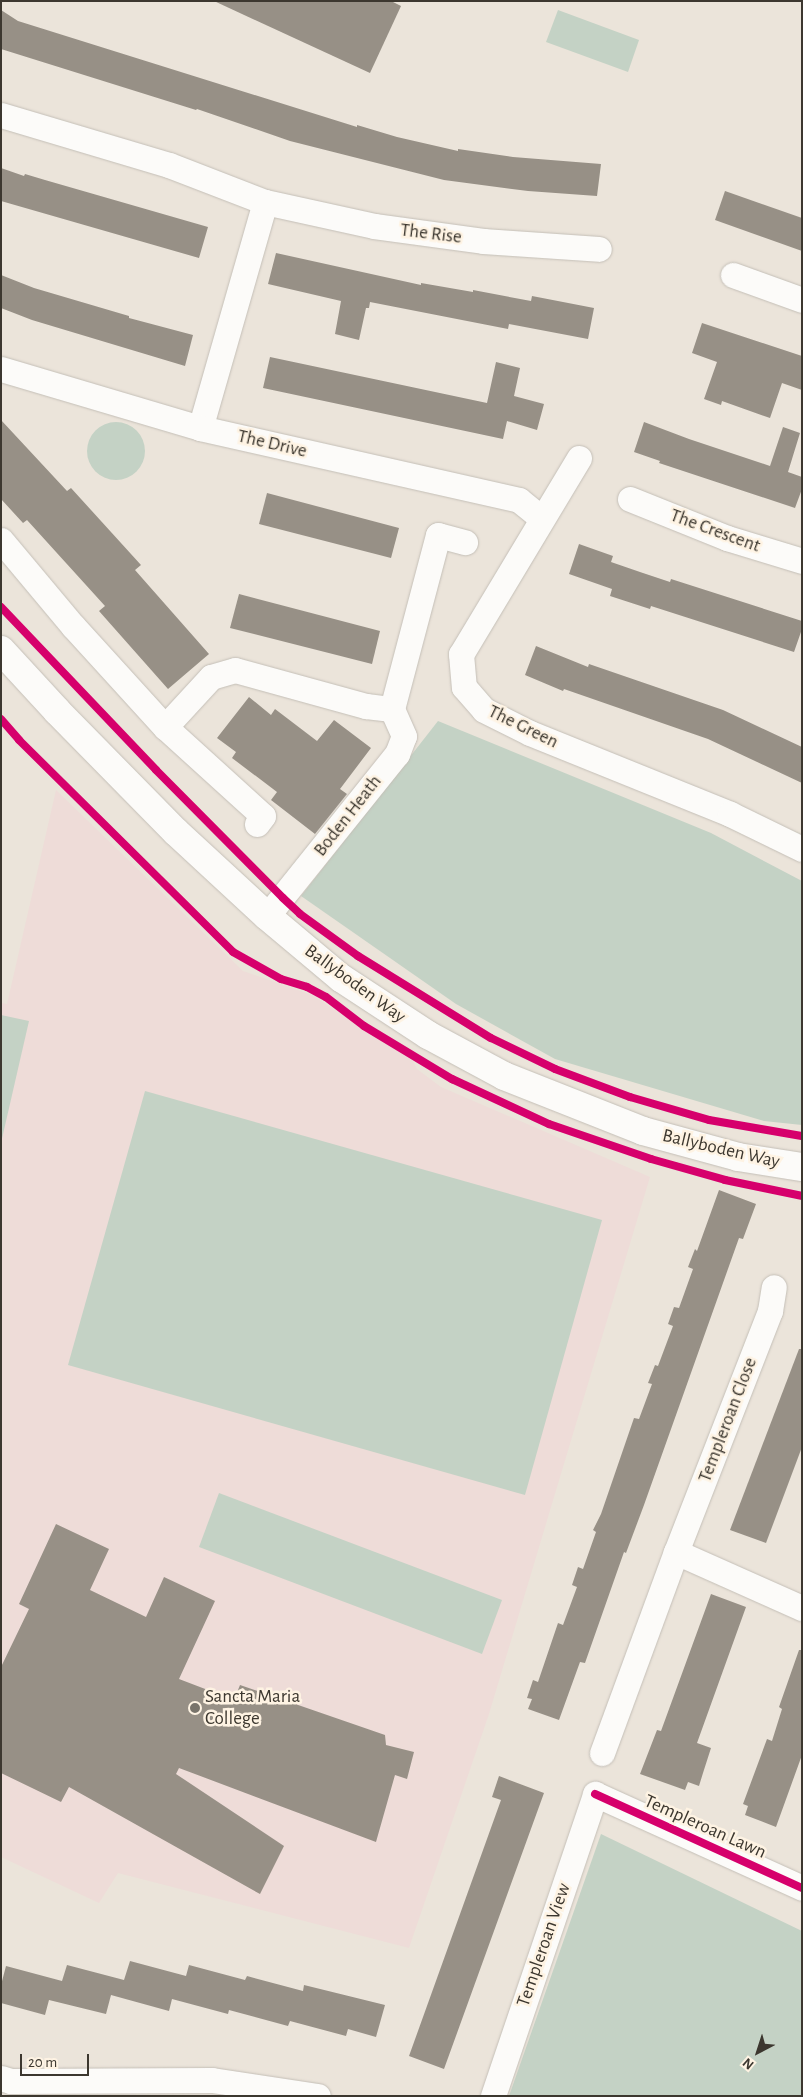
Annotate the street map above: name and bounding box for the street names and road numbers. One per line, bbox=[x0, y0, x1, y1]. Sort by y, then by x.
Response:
street label: The Rise bbox=[399, 219, 463, 249]
street label: The Drive bbox=[235, 425, 309, 463]
street label: The Crescent bbox=[667, 504, 763, 558]
street label: The Green bbox=[484, 700, 562, 754]
street label: Boden Heath bbox=[309, 771, 387, 861]
street label: Ballyboden Way bbox=[300, 940, 410, 1028]
street label: Ballyboden Way bbox=[660, 1124, 782, 1174]
street label: Templeroan Close bbox=[694, 1354, 762, 1486]
street label: Templeroan Lawn bbox=[640, 1790, 770, 1864]
street label: Templeroan View bbox=[512, 1880, 576, 2010]

